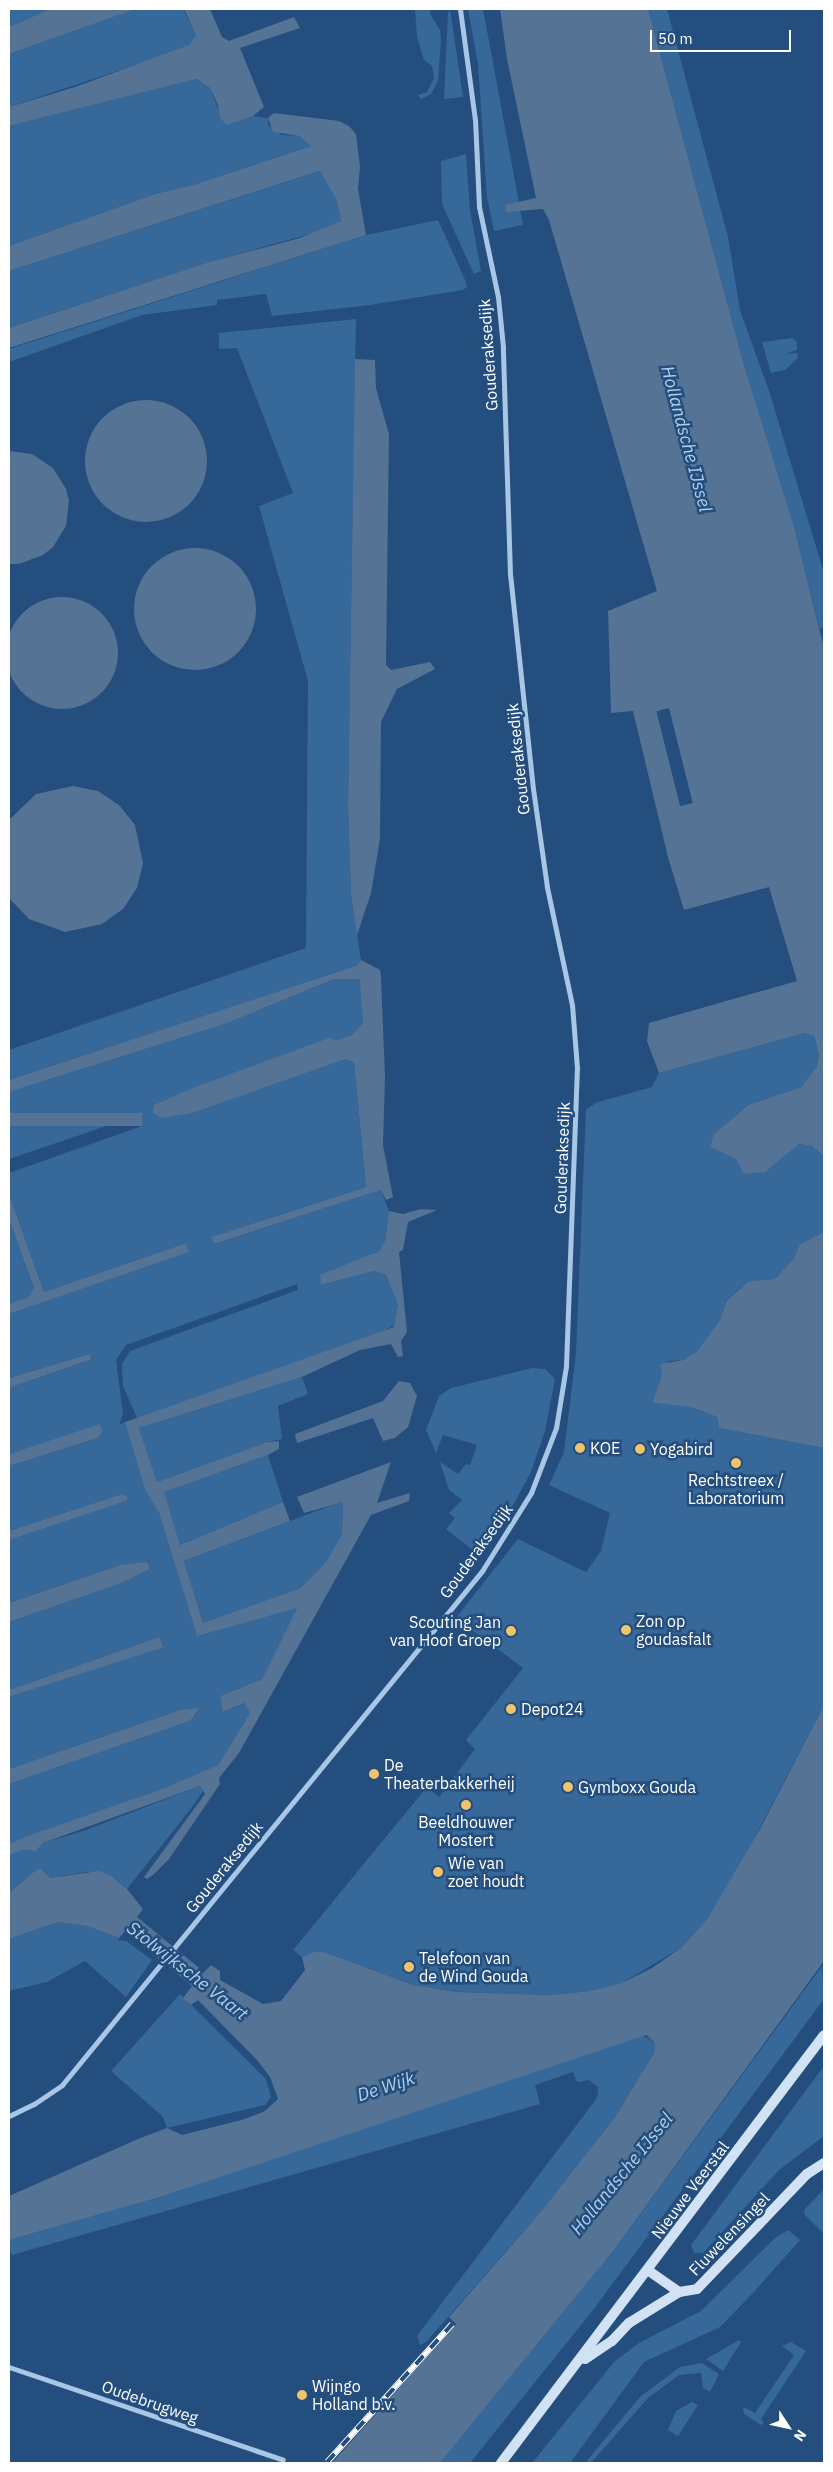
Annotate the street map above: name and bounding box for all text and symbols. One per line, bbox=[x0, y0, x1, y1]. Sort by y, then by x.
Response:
scale bar bbox=[653, 20, 794, 52]
text: 50 m bbox=[658, 29, 693, 48]
street label: Gouderaksedijk bbox=[475, 298, 501, 412]
water label: Hollandsche IJssel bbox=[656, 364, 716, 514]
street label: Gouderaksedijk bbox=[503, 702, 533, 816]
street label: Gouderaksedijk bbox=[550, 1102, 574, 1214]
place label: KOE bbox=[590, 1438, 620, 1458]
place label: Yogabird bbox=[650, 1439, 713, 1459]
marker: KOE bbox=[574, 1442, 586, 1454]
marker: Yogabird bbox=[634, 1443, 646, 1455]
marker: Rechtstreex / Laboratorium bbox=[730, 1457, 742, 1469]
place label: Rechtstreex / Laboratorium bbox=[688, 1470, 784, 1508]
street label: Gouderaksedijk bbox=[435, 1500, 517, 1602]
place label: Zon op goudasfalt bbox=[636, 1611, 712, 1649]
place label: Scouting Jan van Hoof Groep bbox=[390, 1612, 501, 1650]
marker: Zon op goudasfalt bbox=[620, 1624, 632, 1636]
marker: Scouting Jan van Hoof Groep bbox=[505, 1625, 517, 1637]
place label: Depot24 bbox=[521, 1699, 584, 1719]
marker: Depot24 bbox=[505, 1703, 517, 1715]
place label: De Theaterbakkerheij bbox=[384, 1755, 515, 1793]
marker: De Theaterbakkerheij bbox=[368, 1768, 380, 1780]
place label: Gymboxx Gouda bbox=[578, 1777, 696, 1797]
marker: Gymboxx Gouda bbox=[562, 1781, 574, 1793]
marker: Beeldhouwer Mostert bbox=[460, 1799, 472, 1811]
place label: Beeldhouwer Mostert bbox=[418, 1812, 514, 1850]
street label: Gouderaksedijk bbox=[181, 1817, 267, 1917]
place label: Wie van zoet houdt bbox=[448, 1853, 524, 1891]
marker: Wie van zoet houdt bbox=[432, 1866, 444, 1878]
water label: Stolwijksche Vaart bbox=[122, 1917, 252, 2025]
place label: Telefoon van de Wind Gouda bbox=[419, 1948, 528, 1986]
marker: Telefoon van de Wind Gouda bbox=[403, 1961, 415, 1973]
water label: De Wijk bbox=[354, 2068, 418, 2106]
water label: Hollandsche IJssel bbox=[566, 2109, 678, 2239]
street label: Nieuwe Veerstal bbox=[647, 2138, 733, 2242]
street label: Fluwelensingel bbox=[685, 2188, 773, 2280]
place label: Wijngo Holland b.v. bbox=[312, 2376, 396, 2414]
street label: Oudebrugweg bbox=[99, 2377, 201, 2427]
marker: Wijngo Holland b.v. bbox=[296, 2389, 308, 2401]
north arrow bbox=[763, 2402, 813, 2452]
text: N bbox=[790, 2426, 811, 2445]

